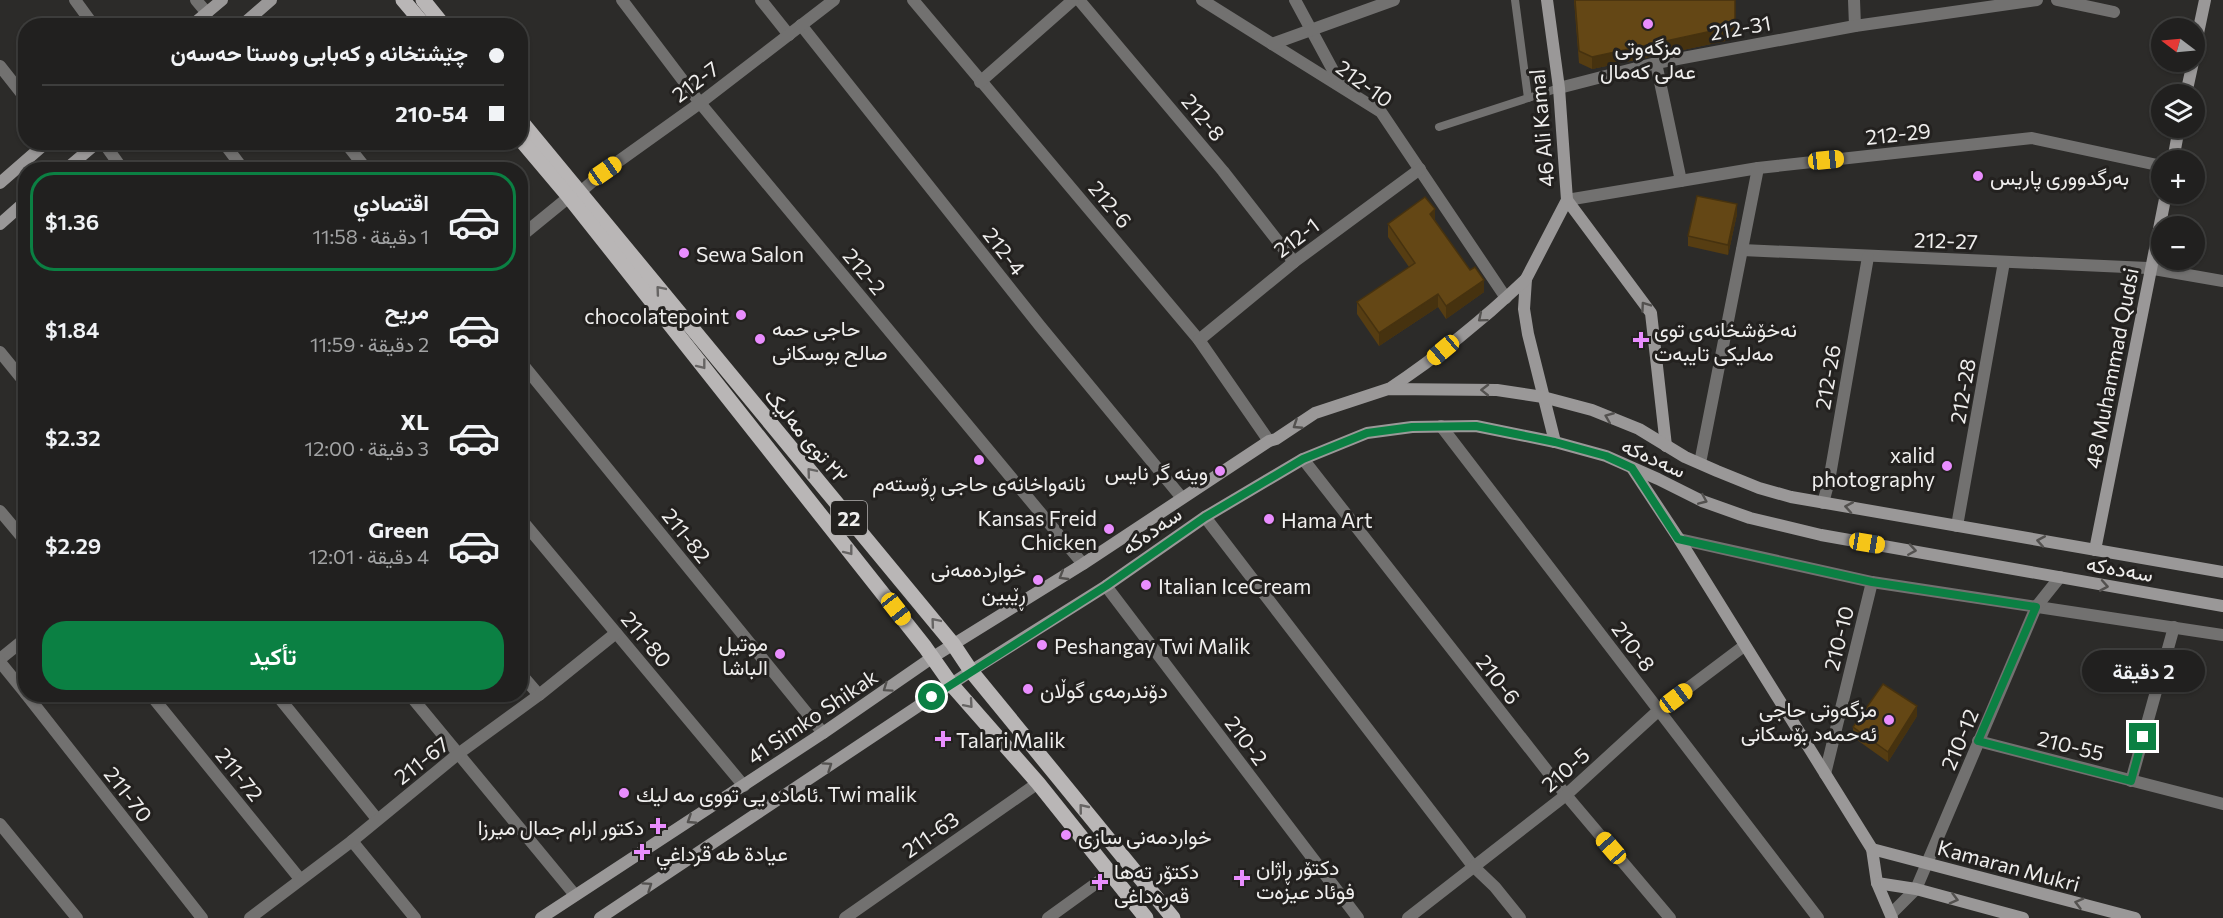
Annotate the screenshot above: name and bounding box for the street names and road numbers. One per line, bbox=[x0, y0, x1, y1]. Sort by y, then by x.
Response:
street label: 212-31 bbox=[1707, 9, 1773, 45]
street label: 212-10 bbox=[1332, 54, 1398, 112]
street label: 212-7 bbox=[667, 55, 723, 107]
street label: 46 Ali Kamal bbox=[1523, 68, 1559, 188]
street label: 212-8 bbox=[1177, 88, 1231, 146]
street label: 212-29 bbox=[1864, 117, 1932, 149]
street label: 212-6 bbox=[1084, 175, 1138, 233]
street label: 212-1 bbox=[1268, 212, 1324, 262]
street label: 212-4 bbox=[979, 222, 1032, 280]
street label: 212-27 bbox=[1914, 226, 1978, 254]
street label: 212-2 bbox=[838, 243, 892, 299]
street label: 48 Muhammad Qudsi bbox=[2079, 266, 2143, 470]
street label: 212-26 bbox=[1809, 343, 1845, 411]
street label: 212-28 bbox=[1944, 357, 1980, 425]
street label: ٢٢ توی مەلیک bbox=[759, 382, 854, 489]
street label: سەدەکە bbox=[1618, 432, 1690, 482]
street label: سەدەکە bbox=[1116, 500, 1186, 560]
road number: 22 bbox=[831, 501, 867, 535]
street label: 211-82 bbox=[658, 503, 716, 567]
street label: سەدەکە bbox=[2085, 550, 2155, 586]
street label: 210-10 bbox=[1818, 603, 1858, 673]
street label: 211-80 bbox=[617, 606, 677, 672]
street label: 210-8 bbox=[1607, 616, 1661, 676]
street label: 210-6 bbox=[1472, 649, 1526, 709]
street label: 41 Simko Shikak bbox=[742, 663, 882, 769]
street label: 210-12 bbox=[1935, 705, 1983, 773]
street label: 210-2 bbox=[1221, 711, 1273, 769]
street label: 210-55 bbox=[2035, 725, 2107, 765]
street label: 211-67 bbox=[389, 731, 453, 789]
street label: 210-5 bbox=[1536, 741, 1594, 797]
street label: 211-72 bbox=[211, 742, 269, 806]
street label: 211-70 bbox=[100, 761, 158, 827]
street label: 211-63 bbox=[897, 806, 963, 862]
street label: Kamaran Mukri bbox=[1935, 834, 2083, 896]

